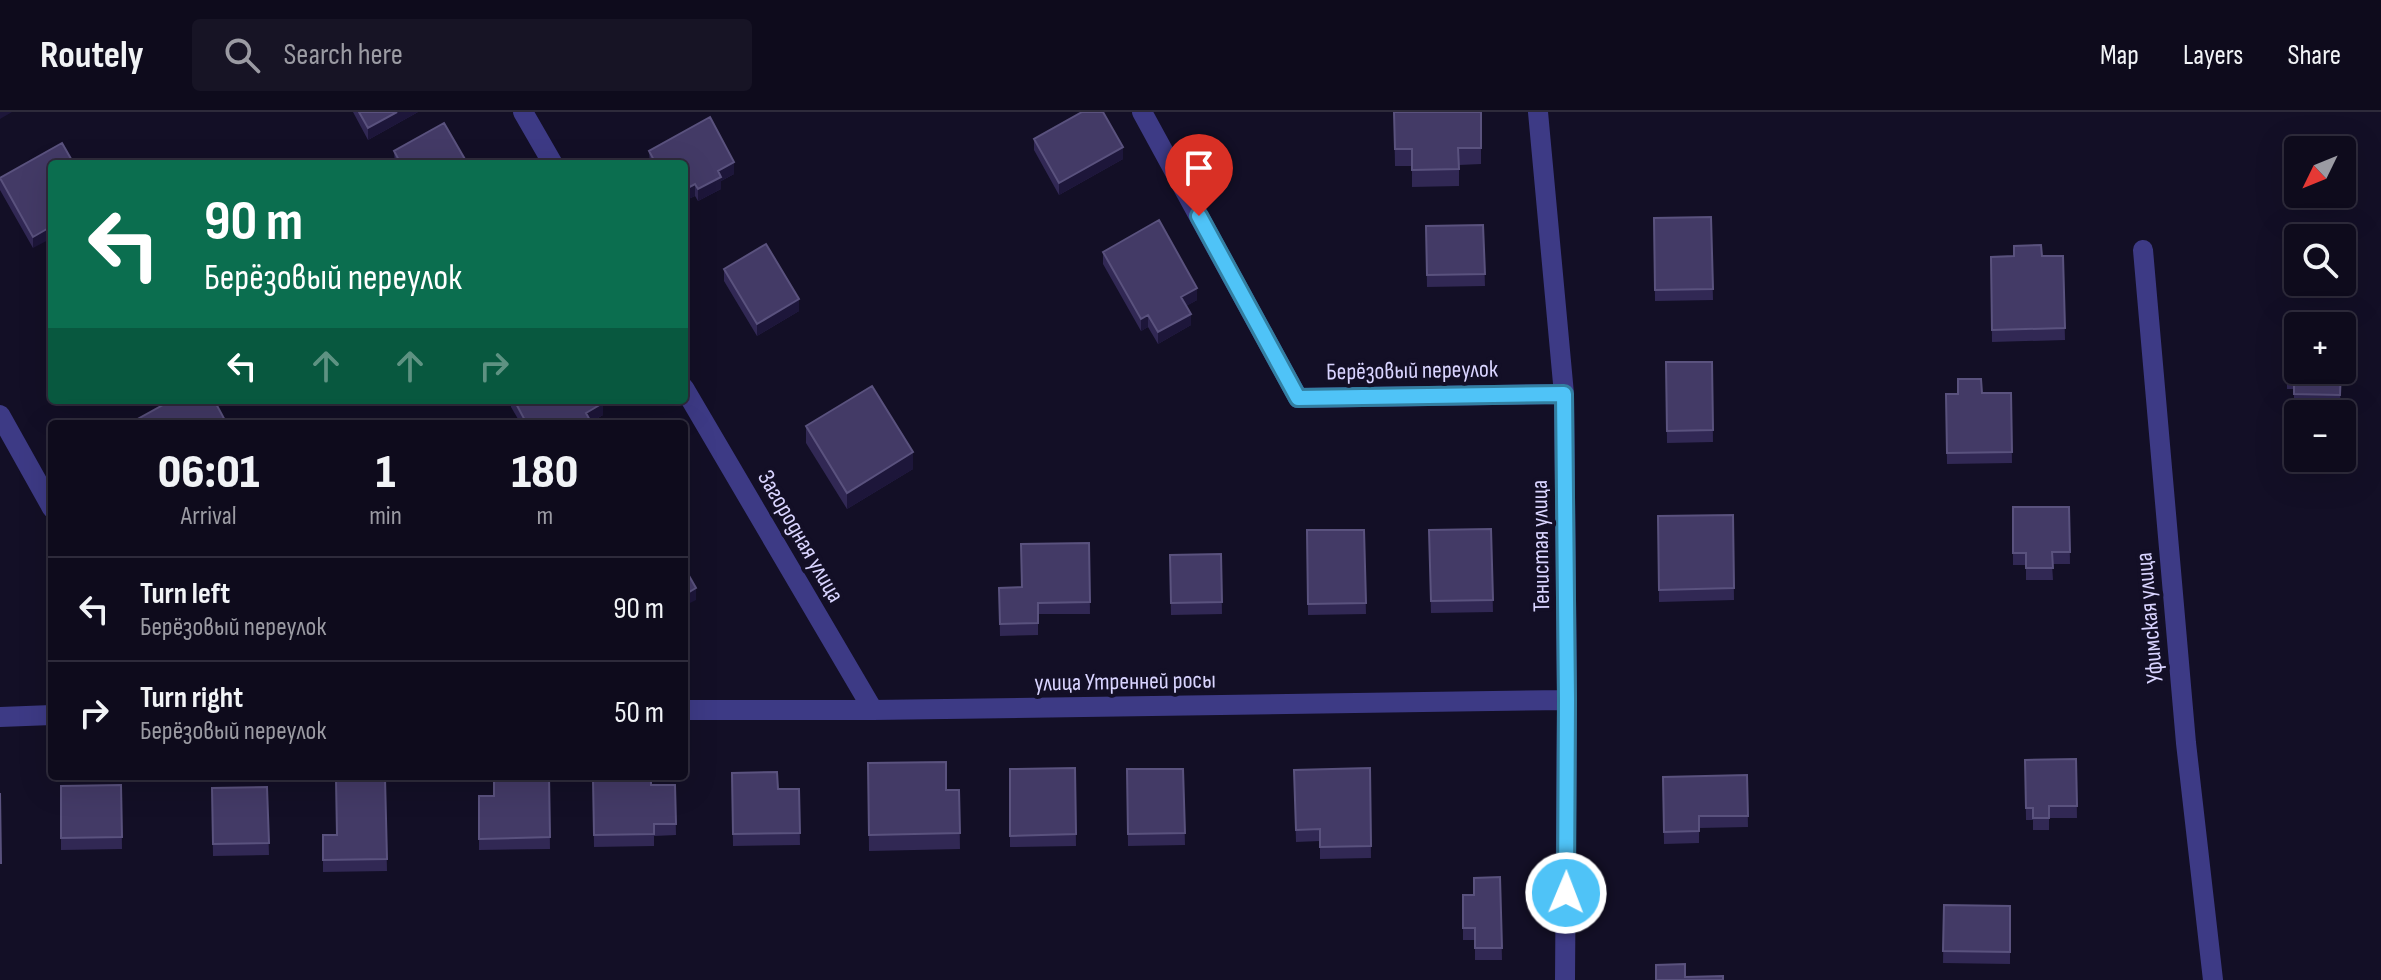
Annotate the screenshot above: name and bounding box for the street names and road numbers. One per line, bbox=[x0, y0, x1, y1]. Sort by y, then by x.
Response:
street label: Берёзовый переулок bbox=[1326, 354, 1499, 386]
street label: Загородная улица bbox=[751, 465, 850, 607]
street label: Тенистая улица bbox=[1525, 480, 1556, 612]
street label: Уфимская улица bbox=[2129, 551, 2170, 685]
street label: улица Утренней росы bbox=[1034, 665, 1216, 698]

